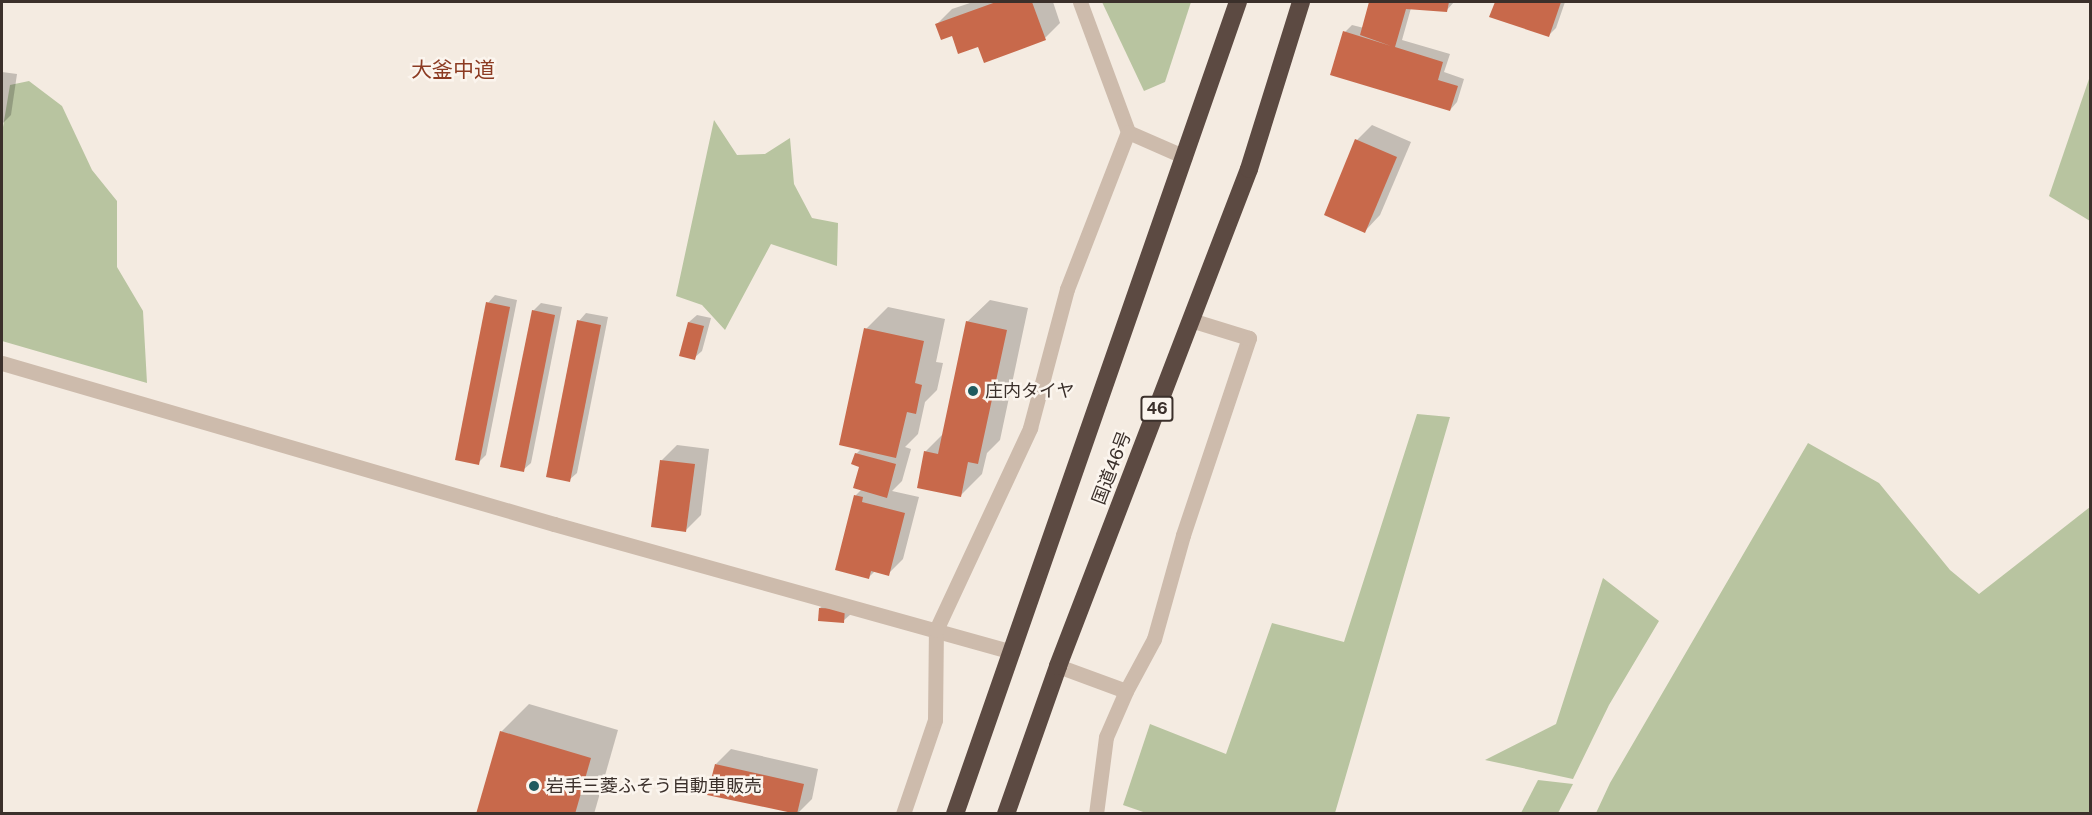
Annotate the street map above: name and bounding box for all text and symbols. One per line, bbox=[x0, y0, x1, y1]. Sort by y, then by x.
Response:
district label: 大釜中道 bbox=[411, 57, 495, 83]
place label: 庄内タイヤ bbox=[985, 380, 1075, 402]
marker: 庄内タイヤ bbox=[966, 384, 980, 398]
road number: 46 bbox=[1139, 396, 1175, 422]
street label: 国道46号 bbox=[1088, 428, 1136, 508]
place label: 岩手三菱ふそう自動車販売 bbox=[546, 775, 762, 797]
marker: 岩手三菱ふそう自動車販売 bbox=[527, 779, 541, 793]

